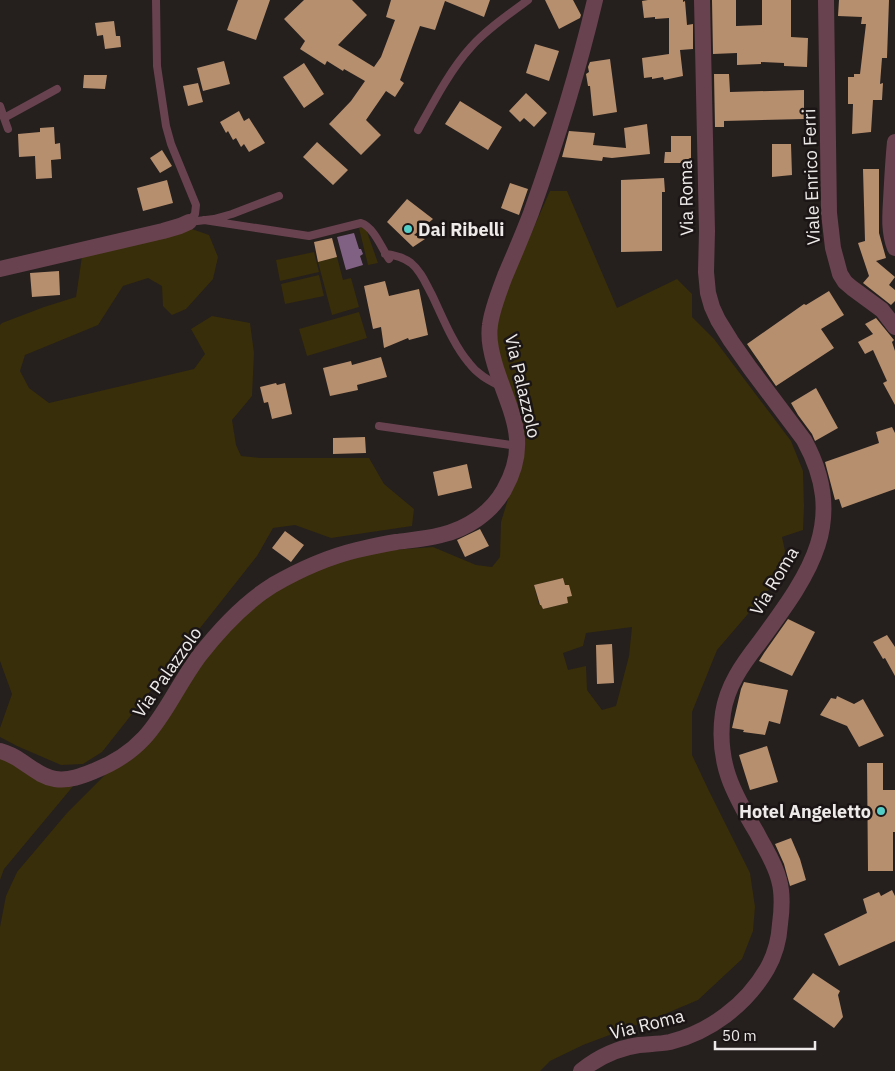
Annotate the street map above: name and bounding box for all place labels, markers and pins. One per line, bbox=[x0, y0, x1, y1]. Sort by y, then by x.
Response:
place label: Dai Ribelli bbox=[418, 218, 504, 241]
marker: Dai Ribelli bbox=[402, 223, 414, 235]
place label: Hotel Angeletto bbox=[739, 800, 871, 823]
marker: Hotel Angeletto bbox=[875, 805, 887, 817]

